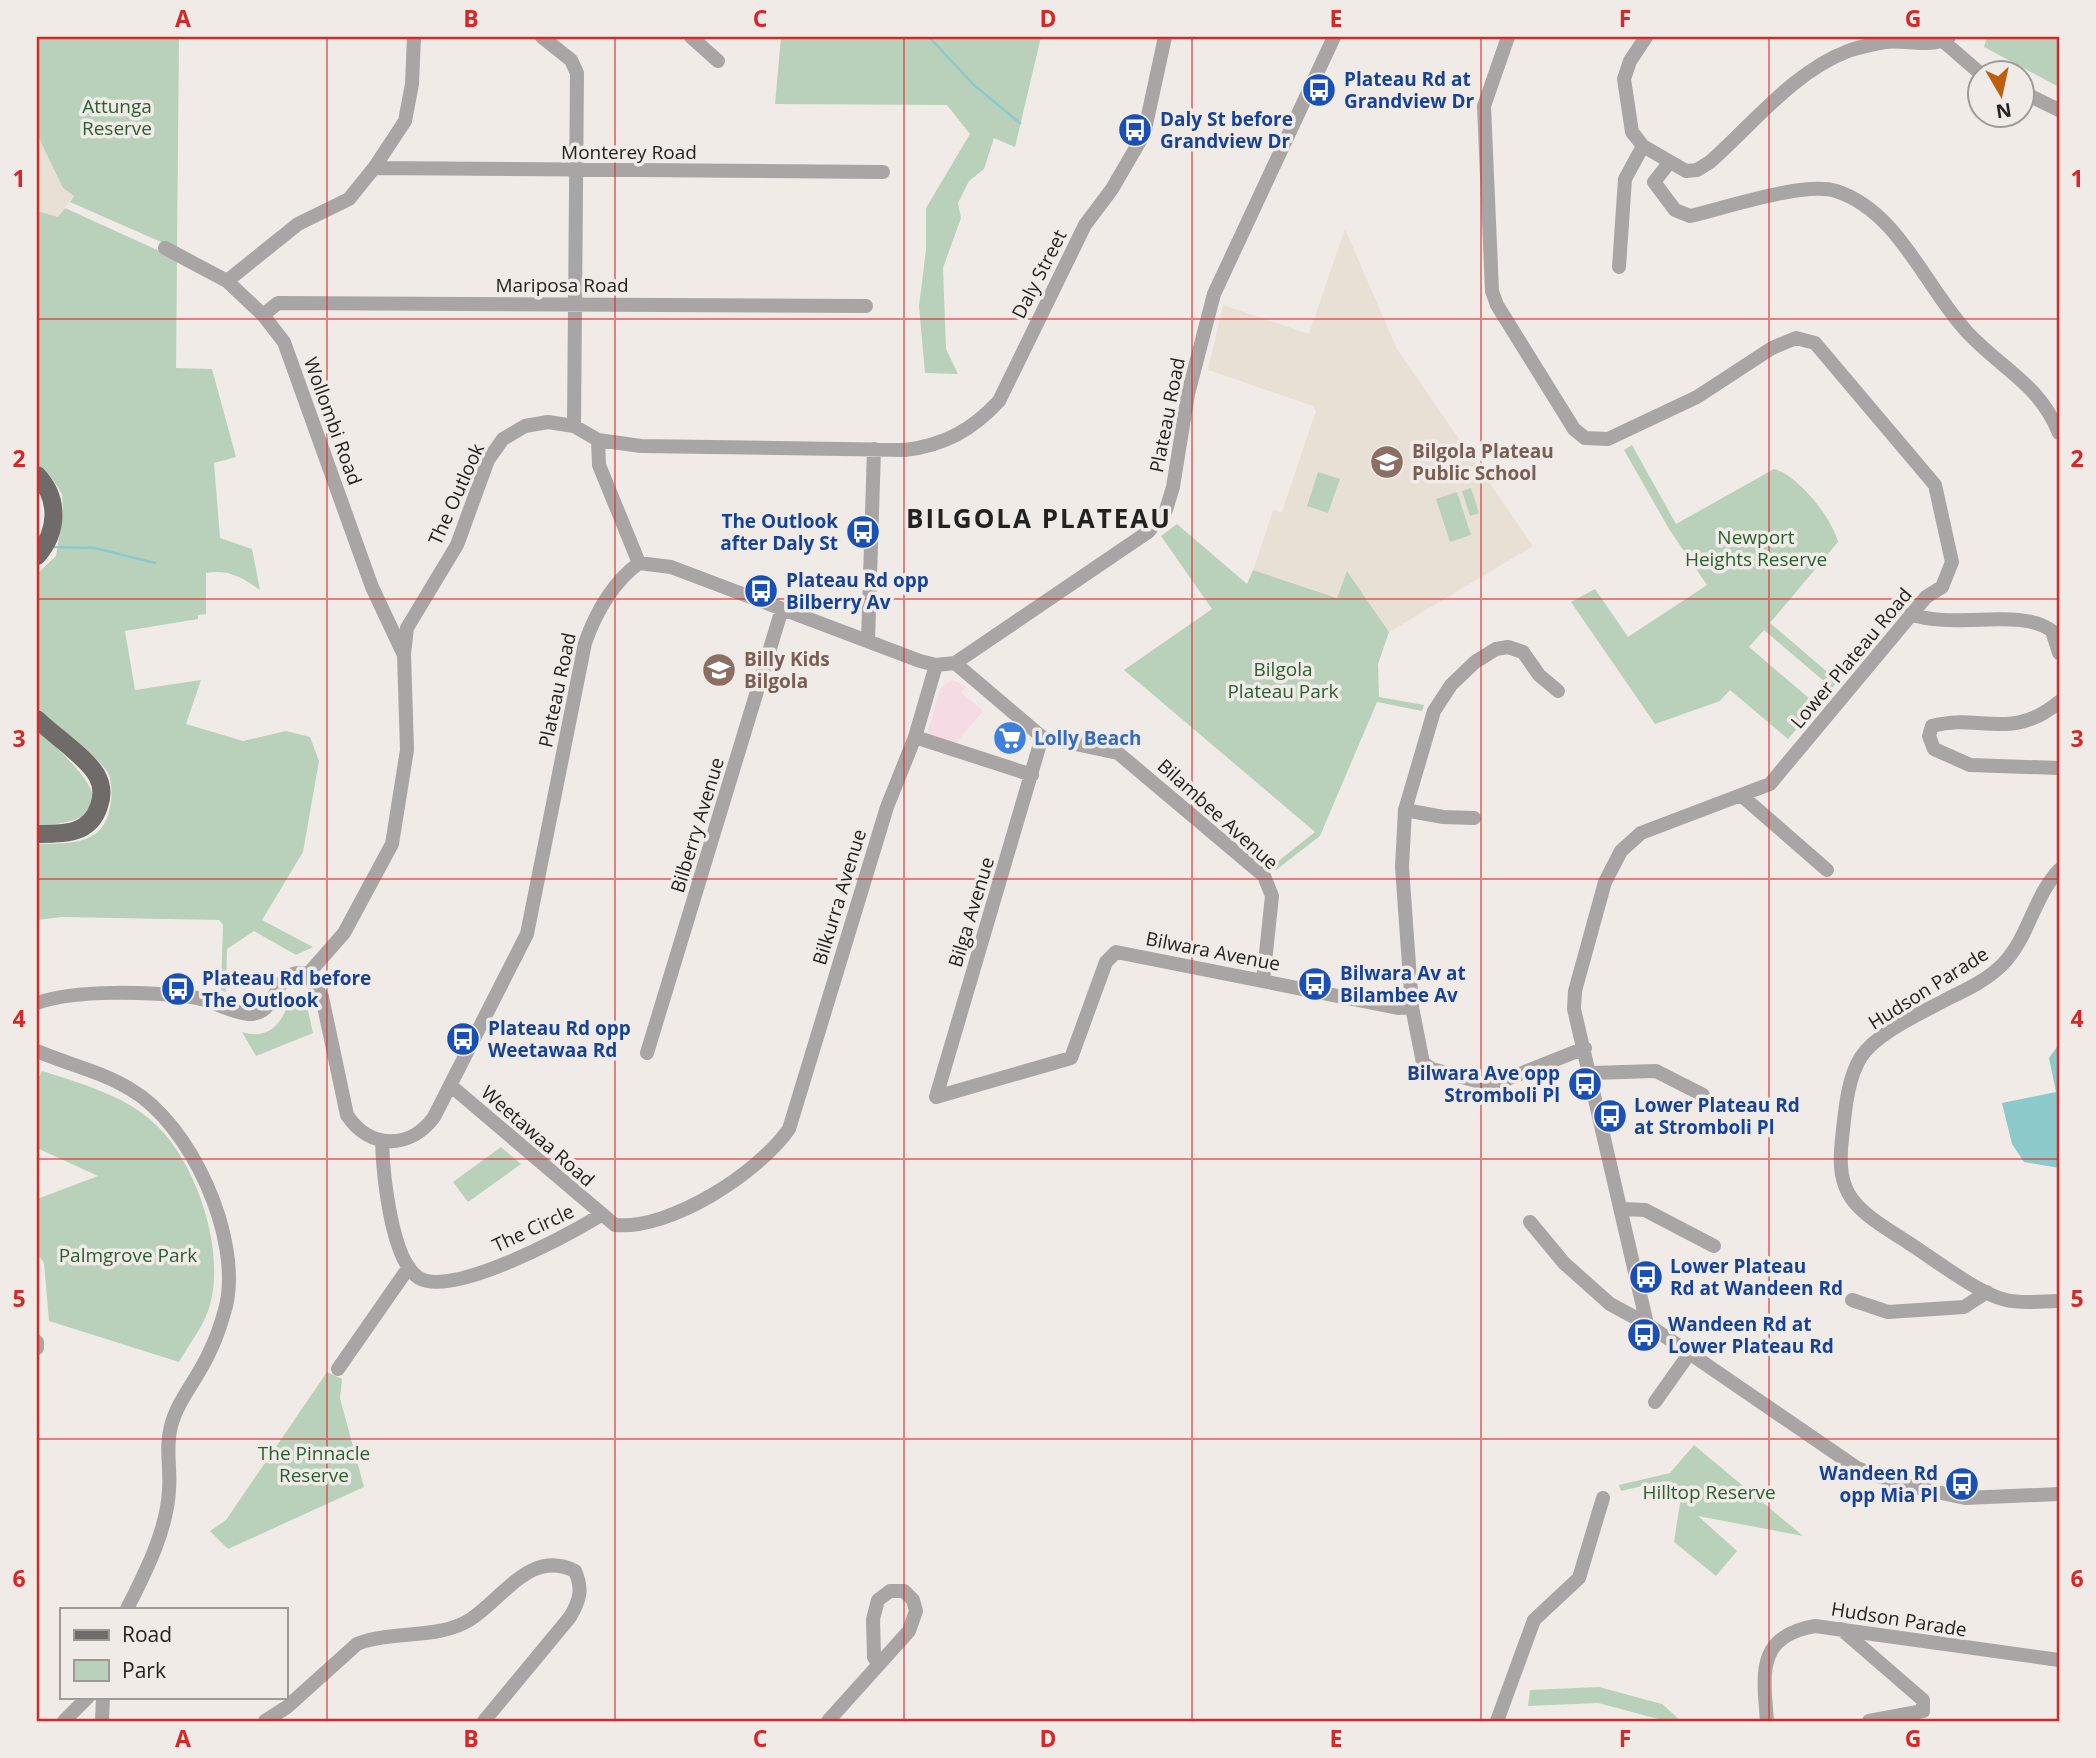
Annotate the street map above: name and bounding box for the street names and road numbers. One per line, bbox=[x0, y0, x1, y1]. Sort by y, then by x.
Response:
street label: Monterey Road bbox=[561, 139, 697, 165]
street label: Daly Street bbox=[1005, 225, 1073, 323]
street label: Mariposa Road bbox=[495, 272, 629, 298]
street label: Wollombi Road bbox=[298, 353, 368, 489]
street label: Plateau Road bbox=[1143, 355, 1191, 475]
street label: The Outlook bbox=[422, 439, 490, 549]
street label: Lower Plateau Road bbox=[1784, 582, 1918, 734]
street label: Plateau Road bbox=[532, 630, 582, 750]
street label: Bilambee Avenue bbox=[1152, 753, 1284, 875]
street label: Bilberry Avenue bbox=[664, 754, 730, 896]
street label: Bilkurra Avenue bbox=[806, 826, 872, 968]
street label: Bilga Avenue bbox=[942, 854, 1000, 970]
street label: Bilwara Avenue bbox=[1143, 925, 1283, 977]
street label: Hudson Parade bbox=[1863, 941, 1993, 1035]
street label: Weetawaa Road bbox=[476, 1080, 600, 1192]
street label: The Circle bbox=[488, 1198, 578, 1258]
street label: Hudson Parade bbox=[1829, 1595, 1969, 1643]

